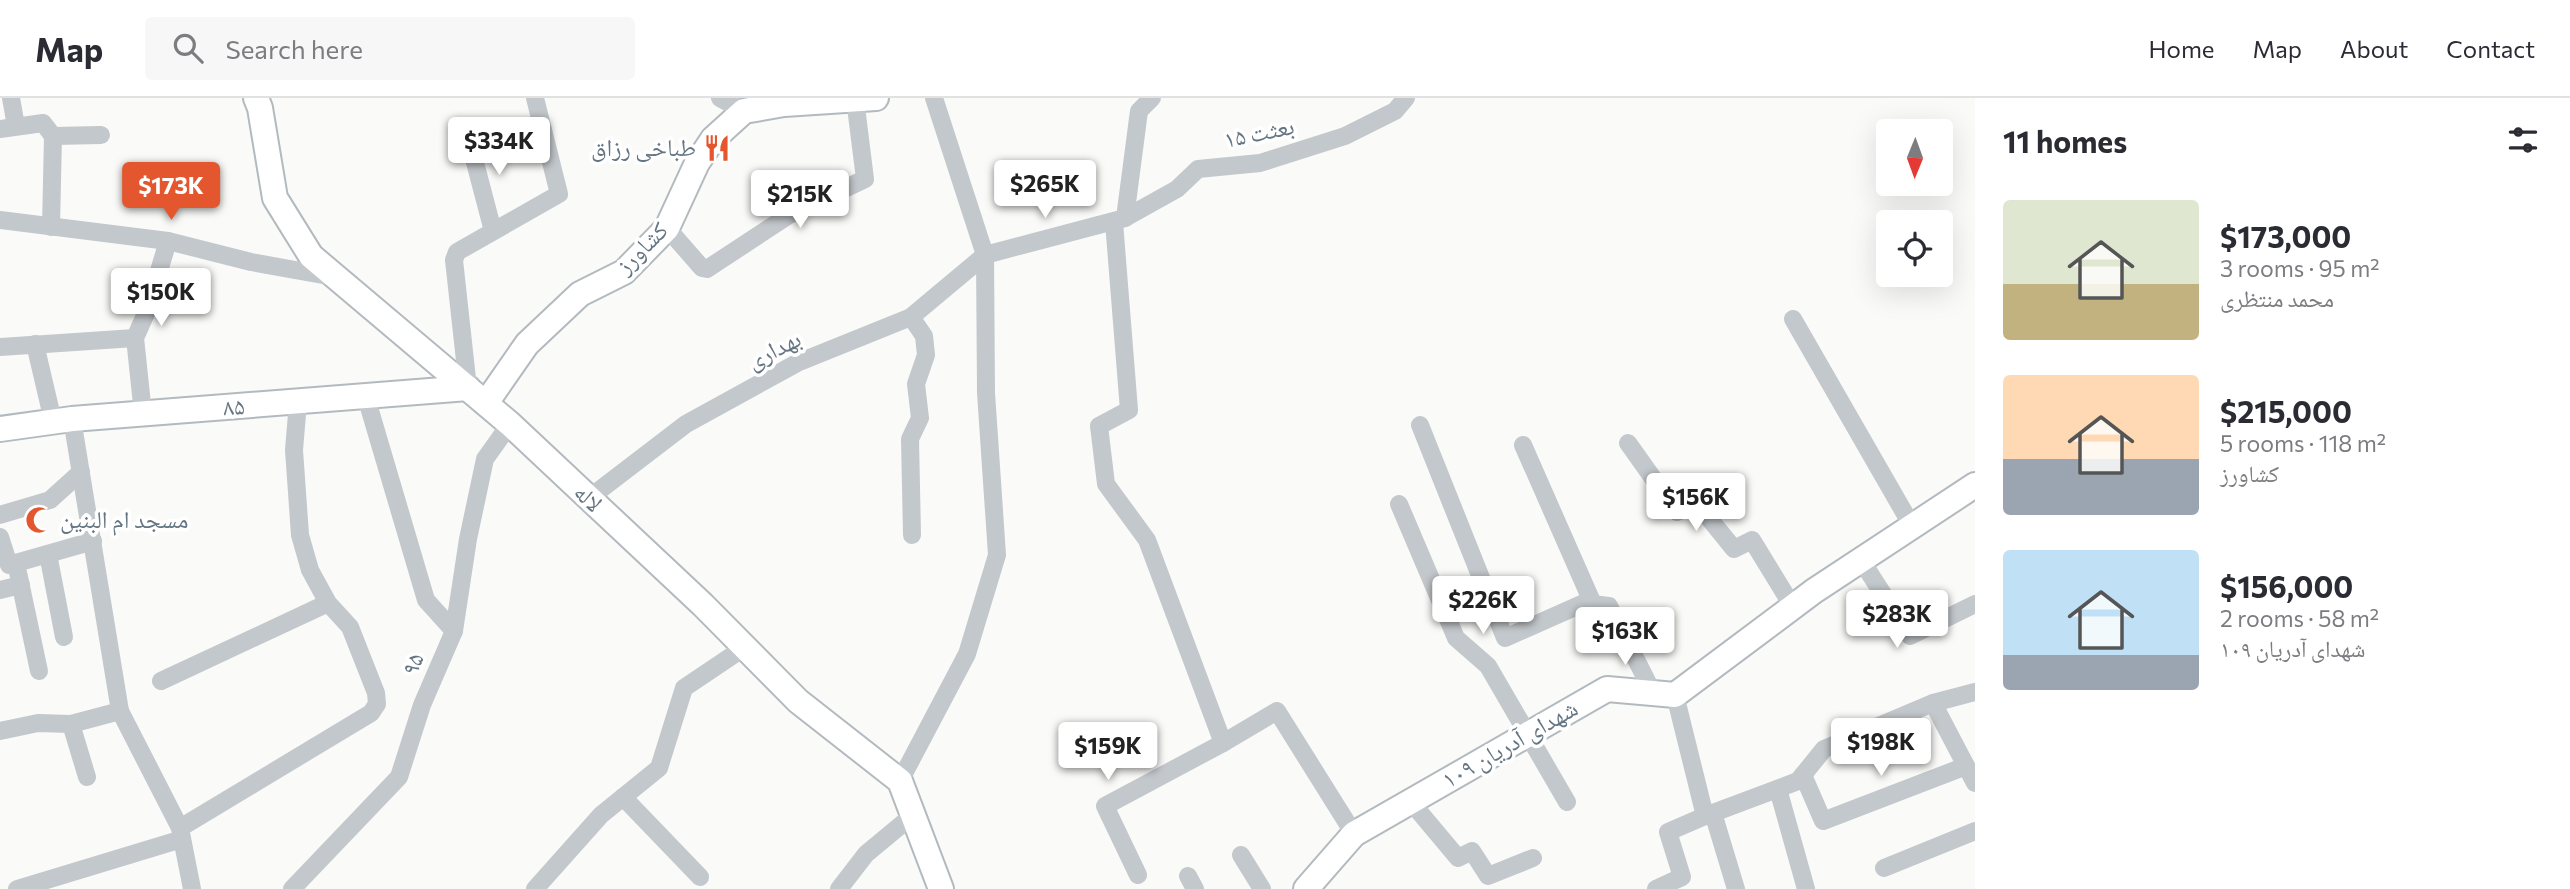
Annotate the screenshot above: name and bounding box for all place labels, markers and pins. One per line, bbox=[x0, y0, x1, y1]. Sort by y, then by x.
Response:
pin: $334K bbox=[450, 118, 548, 177]
place label: طباخی رزاق bbox=[591, 132, 696, 162]
restaurant icon: طباخی رزاق bbox=[702, 133, 732, 163]
pin: $265K bbox=[996, 160, 1094, 220]
pin: $173K bbox=[122, 162, 220, 222]
pin: $215K bbox=[751, 170, 849, 230]
pin: $150K bbox=[112, 268, 210, 328]
pin: $156K bbox=[1647, 474, 1745, 533]
place label: مسجد ام البنین bbox=[60, 504, 188, 536]
mosque icon: مسجد ام البنین bbox=[24, 505, 54, 535]
pin: $226K bbox=[1434, 576, 1532, 636]
pin: $283K bbox=[1848, 590, 1946, 650]
pin: $163K bbox=[1576, 608, 1674, 667]
pin: $198K bbox=[1832, 718, 1930, 778]
pin: $159K bbox=[1059, 722, 1157, 782]

